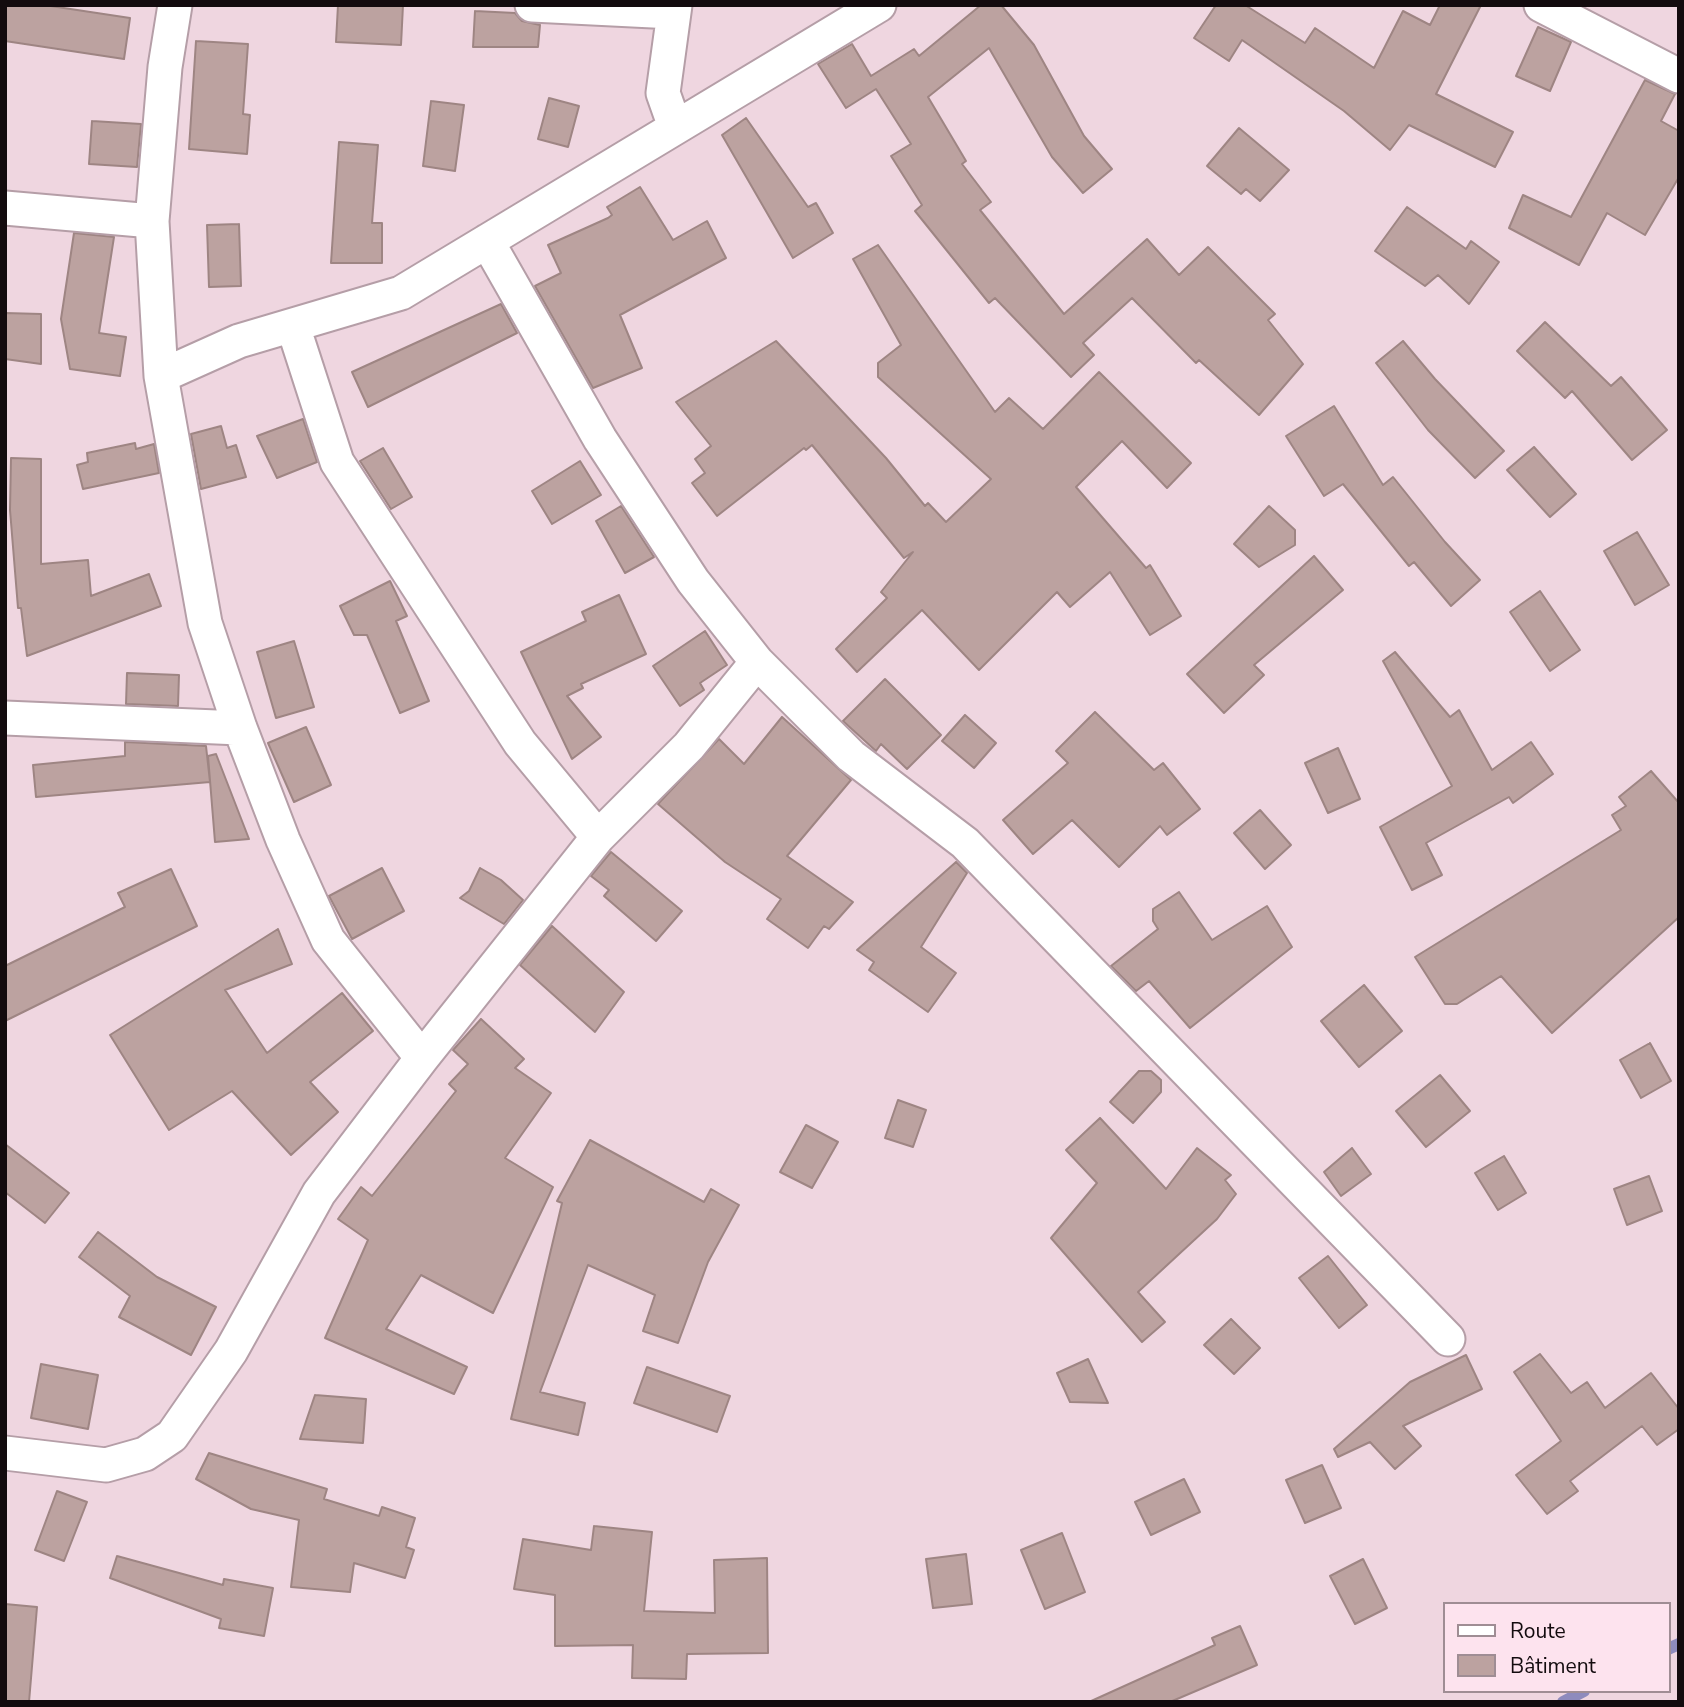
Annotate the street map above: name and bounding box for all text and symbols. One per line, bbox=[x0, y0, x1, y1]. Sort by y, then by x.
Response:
legend bbox=[1442, 1602, 1670, 1693]
text: Route bbox=[1510, 1617, 1566, 1645]
text: Bâtiment bbox=[1510, 1652, 1596, 1680]

